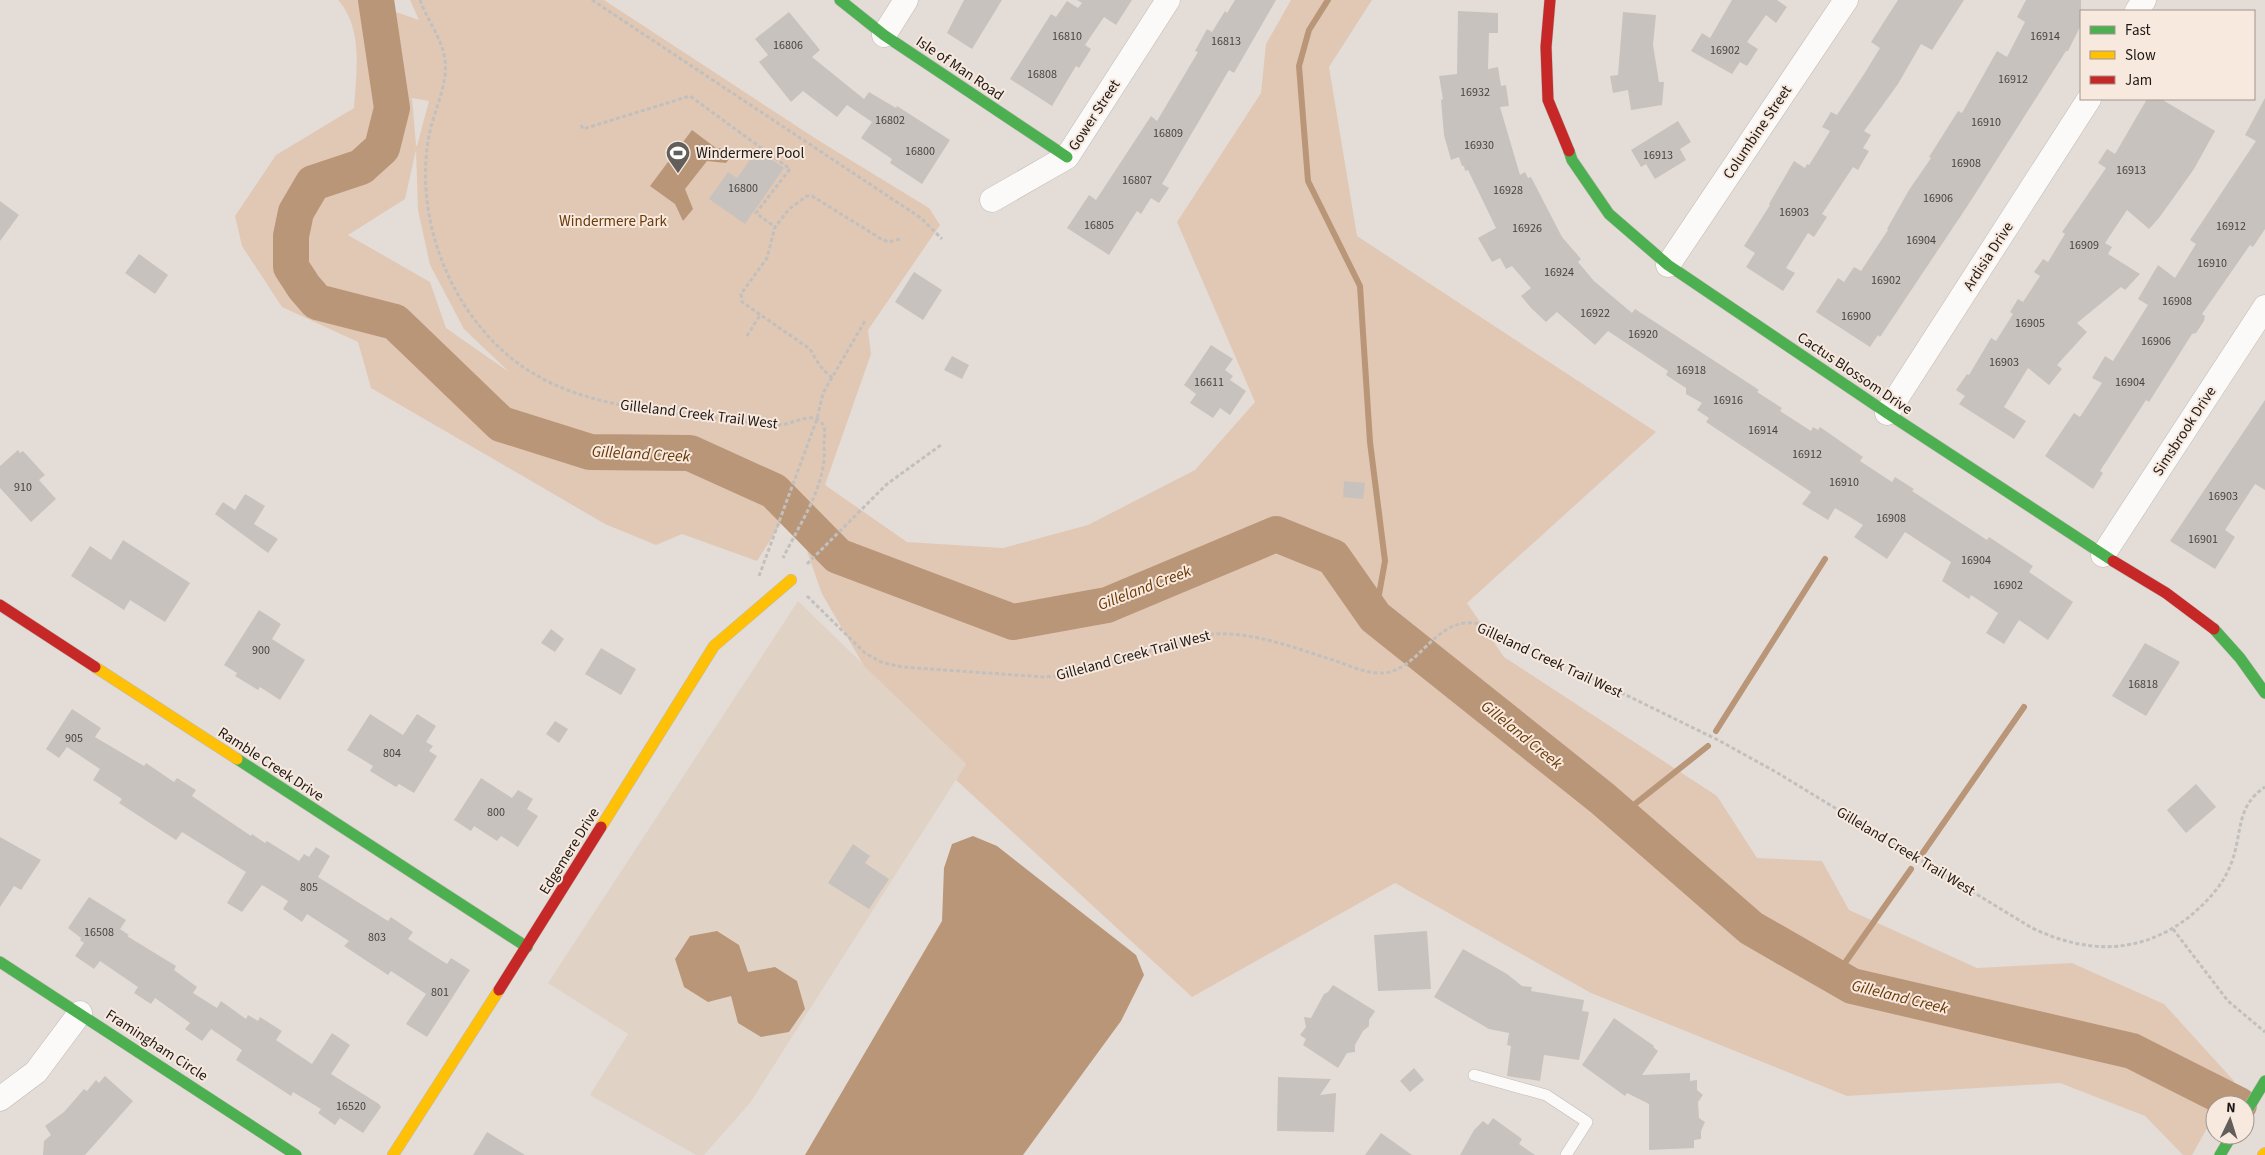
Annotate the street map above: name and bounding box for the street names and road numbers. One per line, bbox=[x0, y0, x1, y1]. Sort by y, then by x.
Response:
street label: Isle of Man Road bbox=[912, 31, 1008, 106]
street label: Gower Street bbox=[1063, 75, 1125, 155]
street label: Columbine Street bbox=[1718, 81, 1797, 183]
street label: Ardisia Drive bbox=[1958, 218, 2019, 295]
street label: Cactus Blossom Drive bbox=[1793, 327, 1916, 420]
street label: Simsbrook Drive bbox=[2148, 382, 2221, 480]
street label: Gilleland Creek Trail West bbox=[619, 394, 779, 435]
street label: Gilleland Creek Trail West bbox=[1474, 617, 1626, 703]
street label: Gilleland Creek Trail West bbox=[1054, 625, 1212, 686]
street label: Ramble Creek Drive bbox=[214, 722, 328, 807]
street label: Gilleland Creek Trail West bbox=[1832, 802, 1979, 901]
street label: Edgemere Drive bbox=[534, 804, 604, 899]
street label: Framingham Circle bbox=[102, 1004, 212, 1086]

